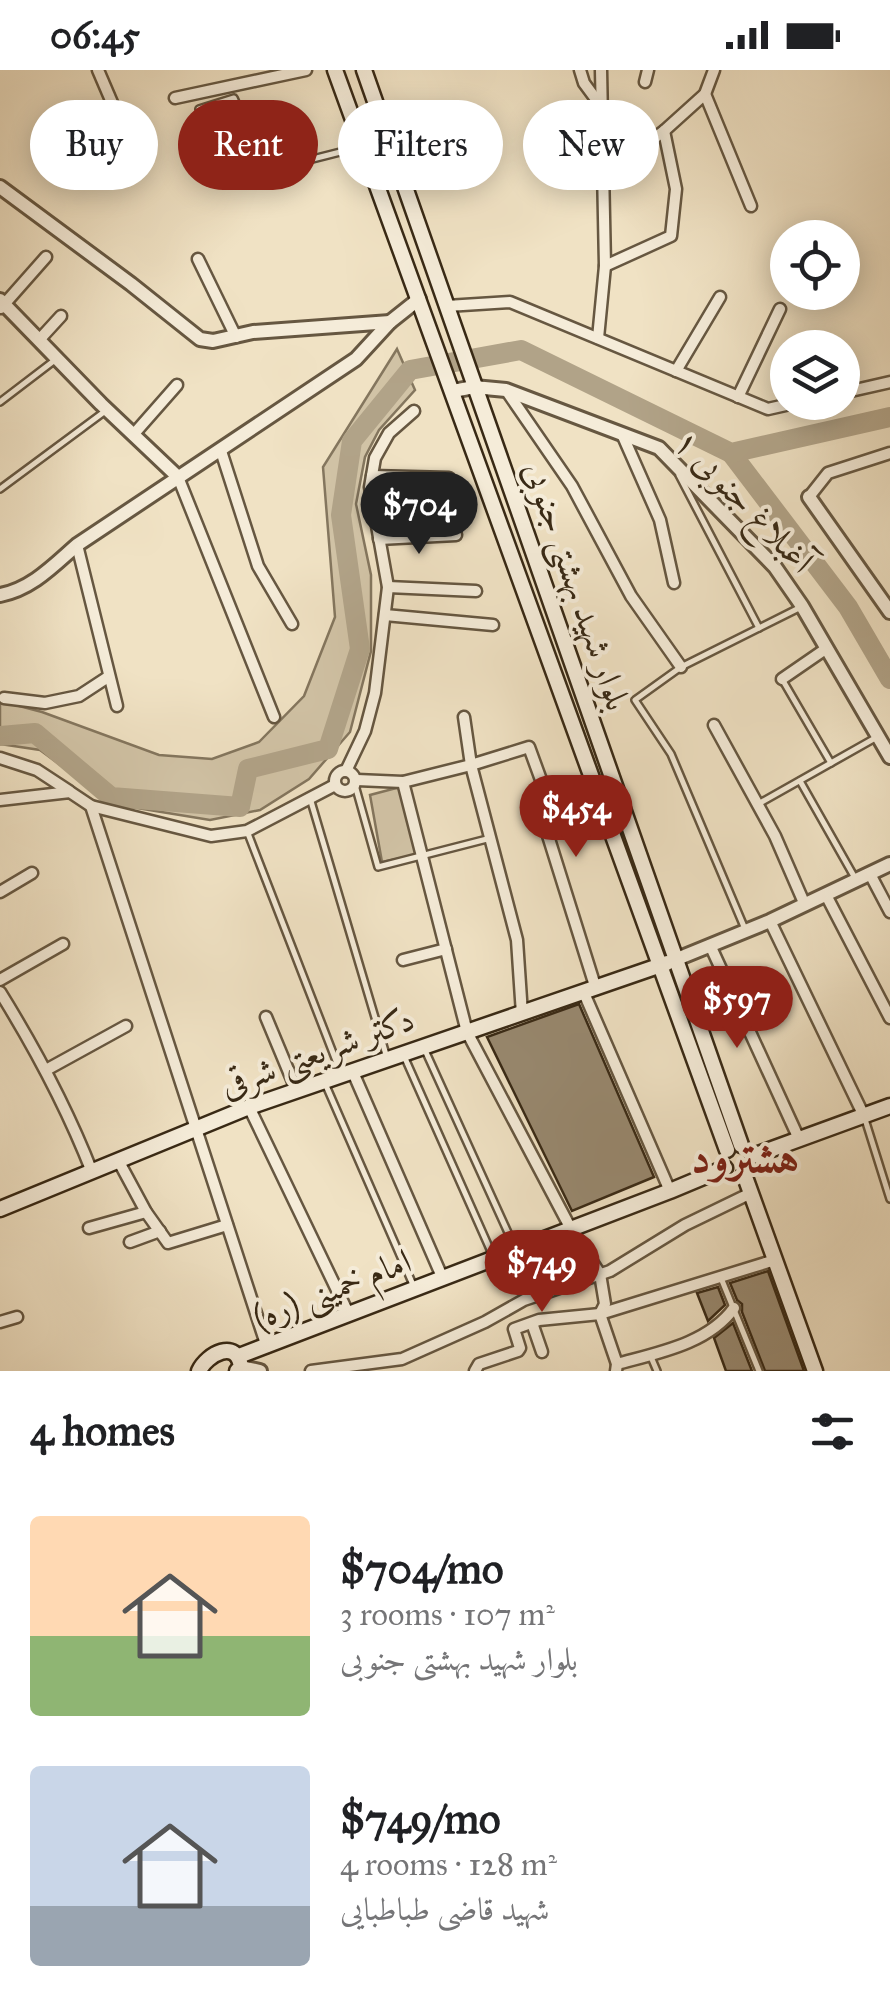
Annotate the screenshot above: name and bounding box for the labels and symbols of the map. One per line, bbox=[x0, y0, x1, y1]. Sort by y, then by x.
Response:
street label: آغبلاغ جنوبی ۱ bbox=[660, 420, 826, 589]
street label: بلوار شهید بهشتی جنوبی bbox=[511, 456, 640, 717]
pin: $704 bbox=[360, 472, 478, 557]
pin: $454 bbox=[517, 775, 635, 860]
pin: $597 bbox=[678, 966, 796, 1051]
street label: دکتر شریعتی شرقی bbox=[214, 997, 421, 1110]
district label: هشترود bbox=[691, 1129, 799, 1184]
pin: $749 bbox=[483, 1230, 601, 1315]
street label: امام خمینی (ره) bbox=[247, 1239, 420, 1347]

